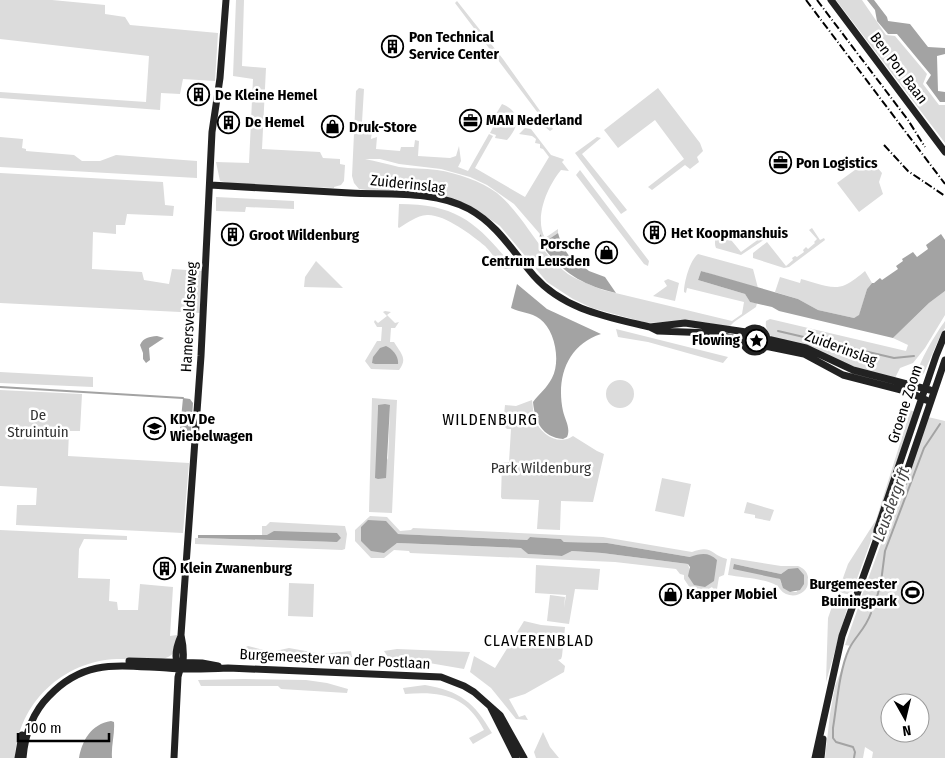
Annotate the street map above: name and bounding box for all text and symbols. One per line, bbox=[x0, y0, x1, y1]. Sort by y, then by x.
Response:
place label: Pon Technical Service Center bbox=[409, 28, 499, 63]
street label: Ben Pon Baan bbox=[866, 29, 932, 107]
building icon: Pon Technical Service Center bbox=[381, 34, 405, 58]
building icon: De Kleine Hemel bbox=[187, 83, 211, 107]
place label: De Kleine Hemel bbox=[215, 86, 318, 104]
office icon: MAN Nederland bbox=[458, 108, 482, 132]
building icon: De Hemel bbox=[217, 110, 241, 134]
place label: MAN Nederland bbox=[486, 111, 582, 129]
place label: De Hemel bbox=[245, 113, 305, 131]
shop icon: Druk-Store bbox=[321, 115, 345, 139]
place label: Druk-Store bbox=[349, 118, 417, 136]
office icon: Pon Logistics bbox=[768, 151, 792, 175]
place label: Pon Logistics bbox=[796, 154, 878, 172]
street label: Zuiderinslag bbox=[370, 171, 446, 197]
building icon: Het Koopmanshuis bbox=[643, 221, 667, 245]
building icon: Groot Wildenburg bbox=[221, 223, 245, 247]
place label: Het Koopmanshuis bbox=[671, 224, 789, 242]
place label: Groot Wildenburg bbox=[249, 226, 360, 244]
place label: Porsche Centrum Leusden bbox=[482, 235, 590, 270]
shop icon: Porsche Centrum Leusden bbox=[594, 241, 618, 265]
street label: Hamersveldseweg bbox=[177, 261, 201, 373]
street label: Zuiderinslag bbox=[803, 327, 879, 369]
place icon: Flowing bbox=[744, 328, 768, 352]
place label: Flowing bbox=[692, 331, 741, 349]
street label: Groene Zoom bbox=[884, 362, 926, 446]
park label: De Struintuin bbox=[7, 406, 69, 441]
place label: KDV De Wiebelwagen bbox=[170, 410, 253, 445]
district label: WILDENBURG bbox=[442, 410, 538, 429]
school or university icon: KDV De Wiebelwagen bbox=[142, 416, 166, 440]
park label: Park Wildenburg bbox=[491, 459, 591, 477]
water label: Leusdergrift bbox=[869, 463, 914, 544]
building icon: Klein Zwanenburg bbox=[152, 556, 176, 580]
place label: Klein Zwanenburg bbox=[180, 559, 293, 577]
place label: Burgemeester Buiningpark bbox=[809, 575, 898, 610]
sports icon: Burgemeester Buiningpark bbox=[901, 581, 925, 605]
shop icon: Kapper Mobiel bbox=[658, 582, 682, 606]
place label: Kapper Mobiel bbox=[686, 585, 778, 603]
district label: CLAVERENBLAD bbox=[484, 631, 594, 650]
street label: Burgemeester van der Postlaan bbox=[239, 645, 431, 673]
north arrow bbox=[880, 693, 930, 743]
scale bar bbox=[18, 710, 109, 742]
text: 100 m bbox=[25, 719, 62, 737]
text: N bbox=[901, 721, 912, 739]

